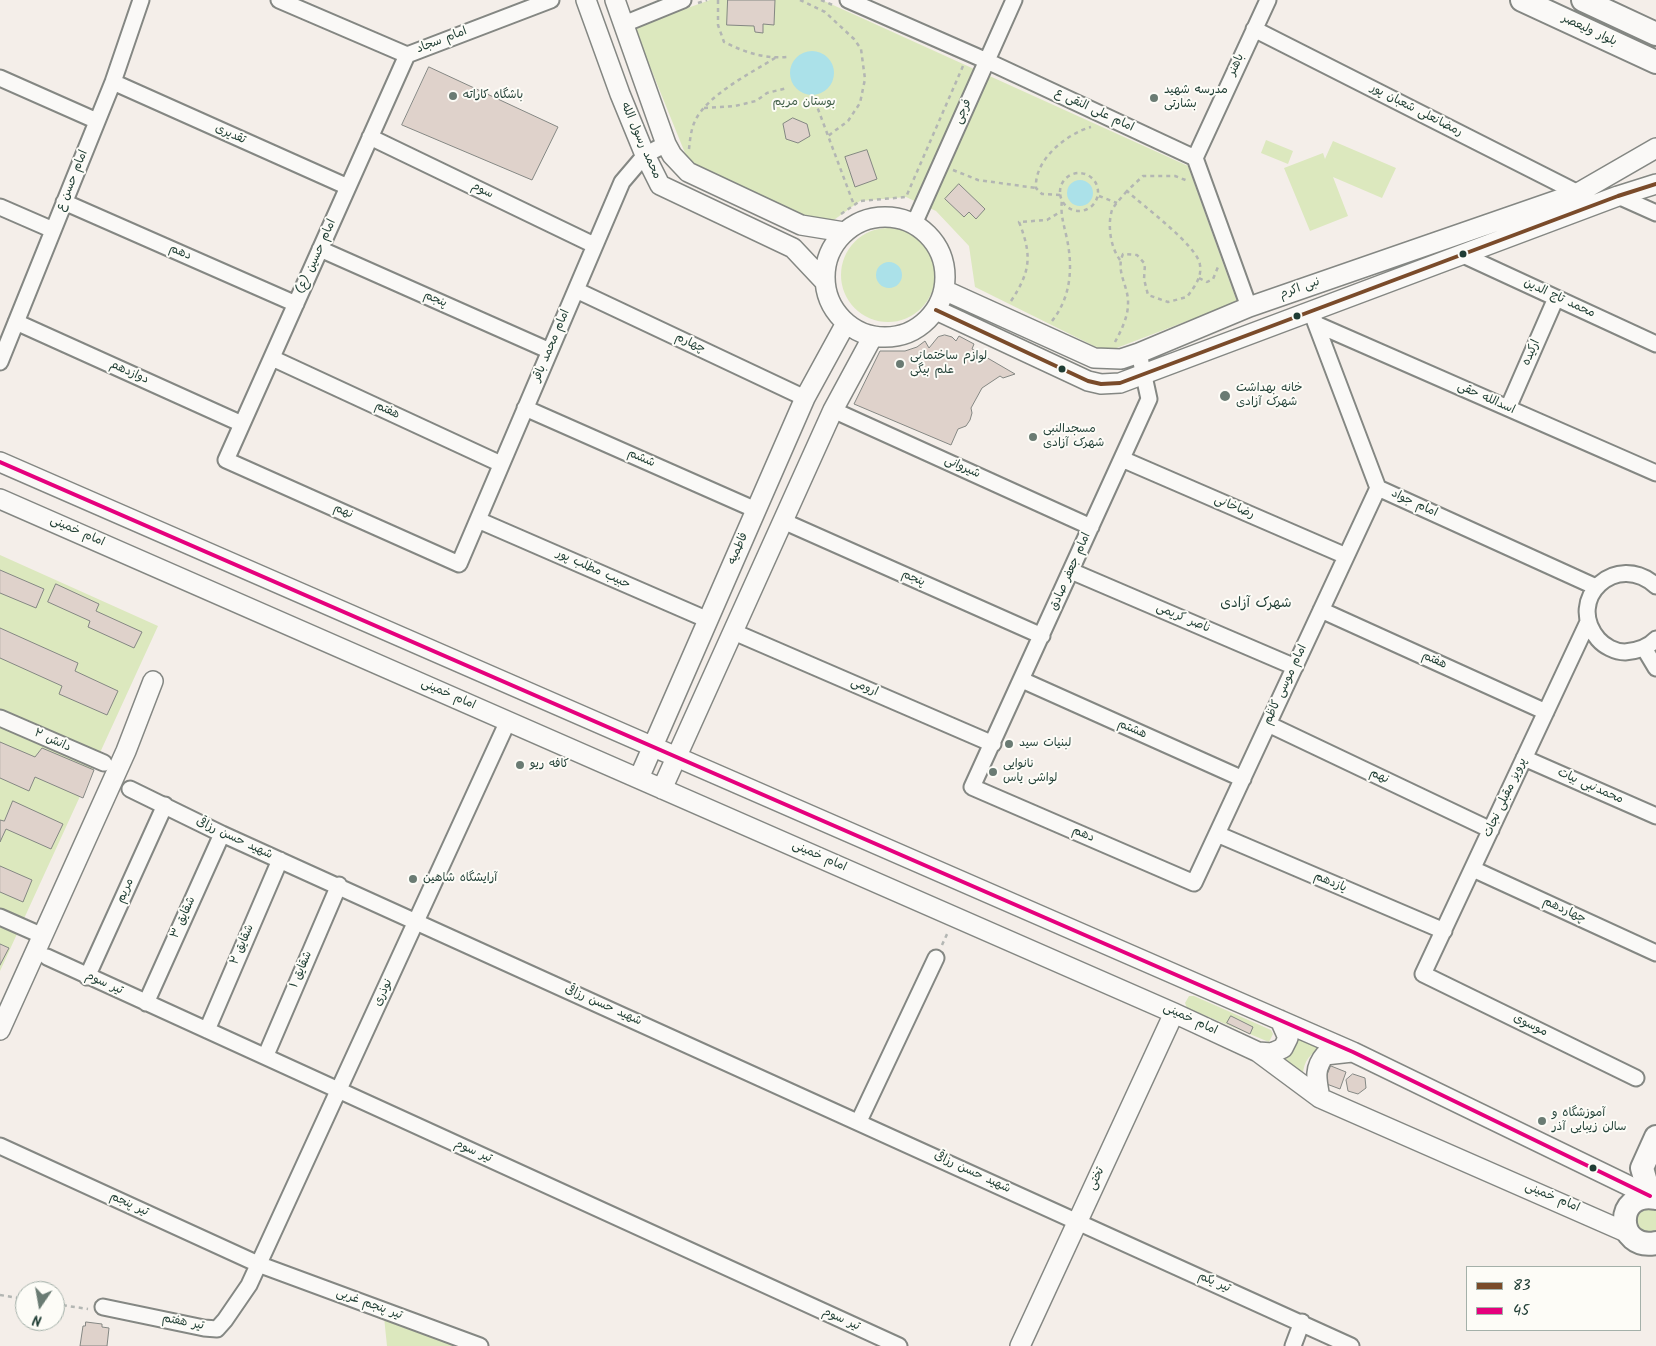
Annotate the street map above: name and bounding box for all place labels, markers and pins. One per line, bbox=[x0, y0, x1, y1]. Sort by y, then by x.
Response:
place label: مدرسه شهید بشارتی bbox=[1164, 84, 1228, 112]
place label: باشگاه کاراته bbox=[463, 89, 523, 103]
marker: باشگاه کاراته bbox=[447, 90, 459, 102]
marker: مدرسه شهید بشارتی bbox=[1148, 92, 1160, 104]
unlabelled marker bbox=[1458, 249, 1468, 259]
unlabelled marker bbox=[1292, 311, 1302, 321]
place label: لوازم ساختمانی علم بیگی bbox=[910, 350, 987, 378]
marker: لوازم ساختمانی علم بیگی bbox=[894, 358, 906, 370]
unlabelled marker bbox=[1057, 364, 1067, 374]
place label: خانه بهداشت شهرک آزادی bbox=[1236, 382, 1303, 410]
marker: خانه بهداشت شهرک آزادی bbox=[1218, 389, 1232, 403]
place label: مسجدالنبی شهرک آزادی bbox=[1043, 423, 1104, 451]
marker: مسجدالنبی شهرک آزادی bbox=[1027, 431, 1039, 443]
place label: لبنیات سید bbox=[1019, 737, 1071, 751]
marker: لبنیات سید bbox=[1003, 738, 1015, 750]
place label: کافه ریو bbox=[530, 758, 569, 772]
place label: نانوایی لواشی یاس bbox=[1003, 758, 1057, 786]
marker: کافه ریو bbox=[514, 759, 526, 771]
marker: نانوایی لواشی یاس bbox=[987, 766, 999, 778]
place label: آرایشگاه شاهین bbox=[423, 872, 497, 886]
marker: آرایشگاه شاهین bbox=[407, 873, 419, 885]
place label: آموزشگاه و سالن زیبایی آذر bbox=[1552, 1107, 1626, 1135]
marker: آموزشگاه و سالن زیبایی آذر bbox=[1536, 1115, 1548, 1127]
unlabelled marker bbox=[1588, 1163, 1598, 1173]

